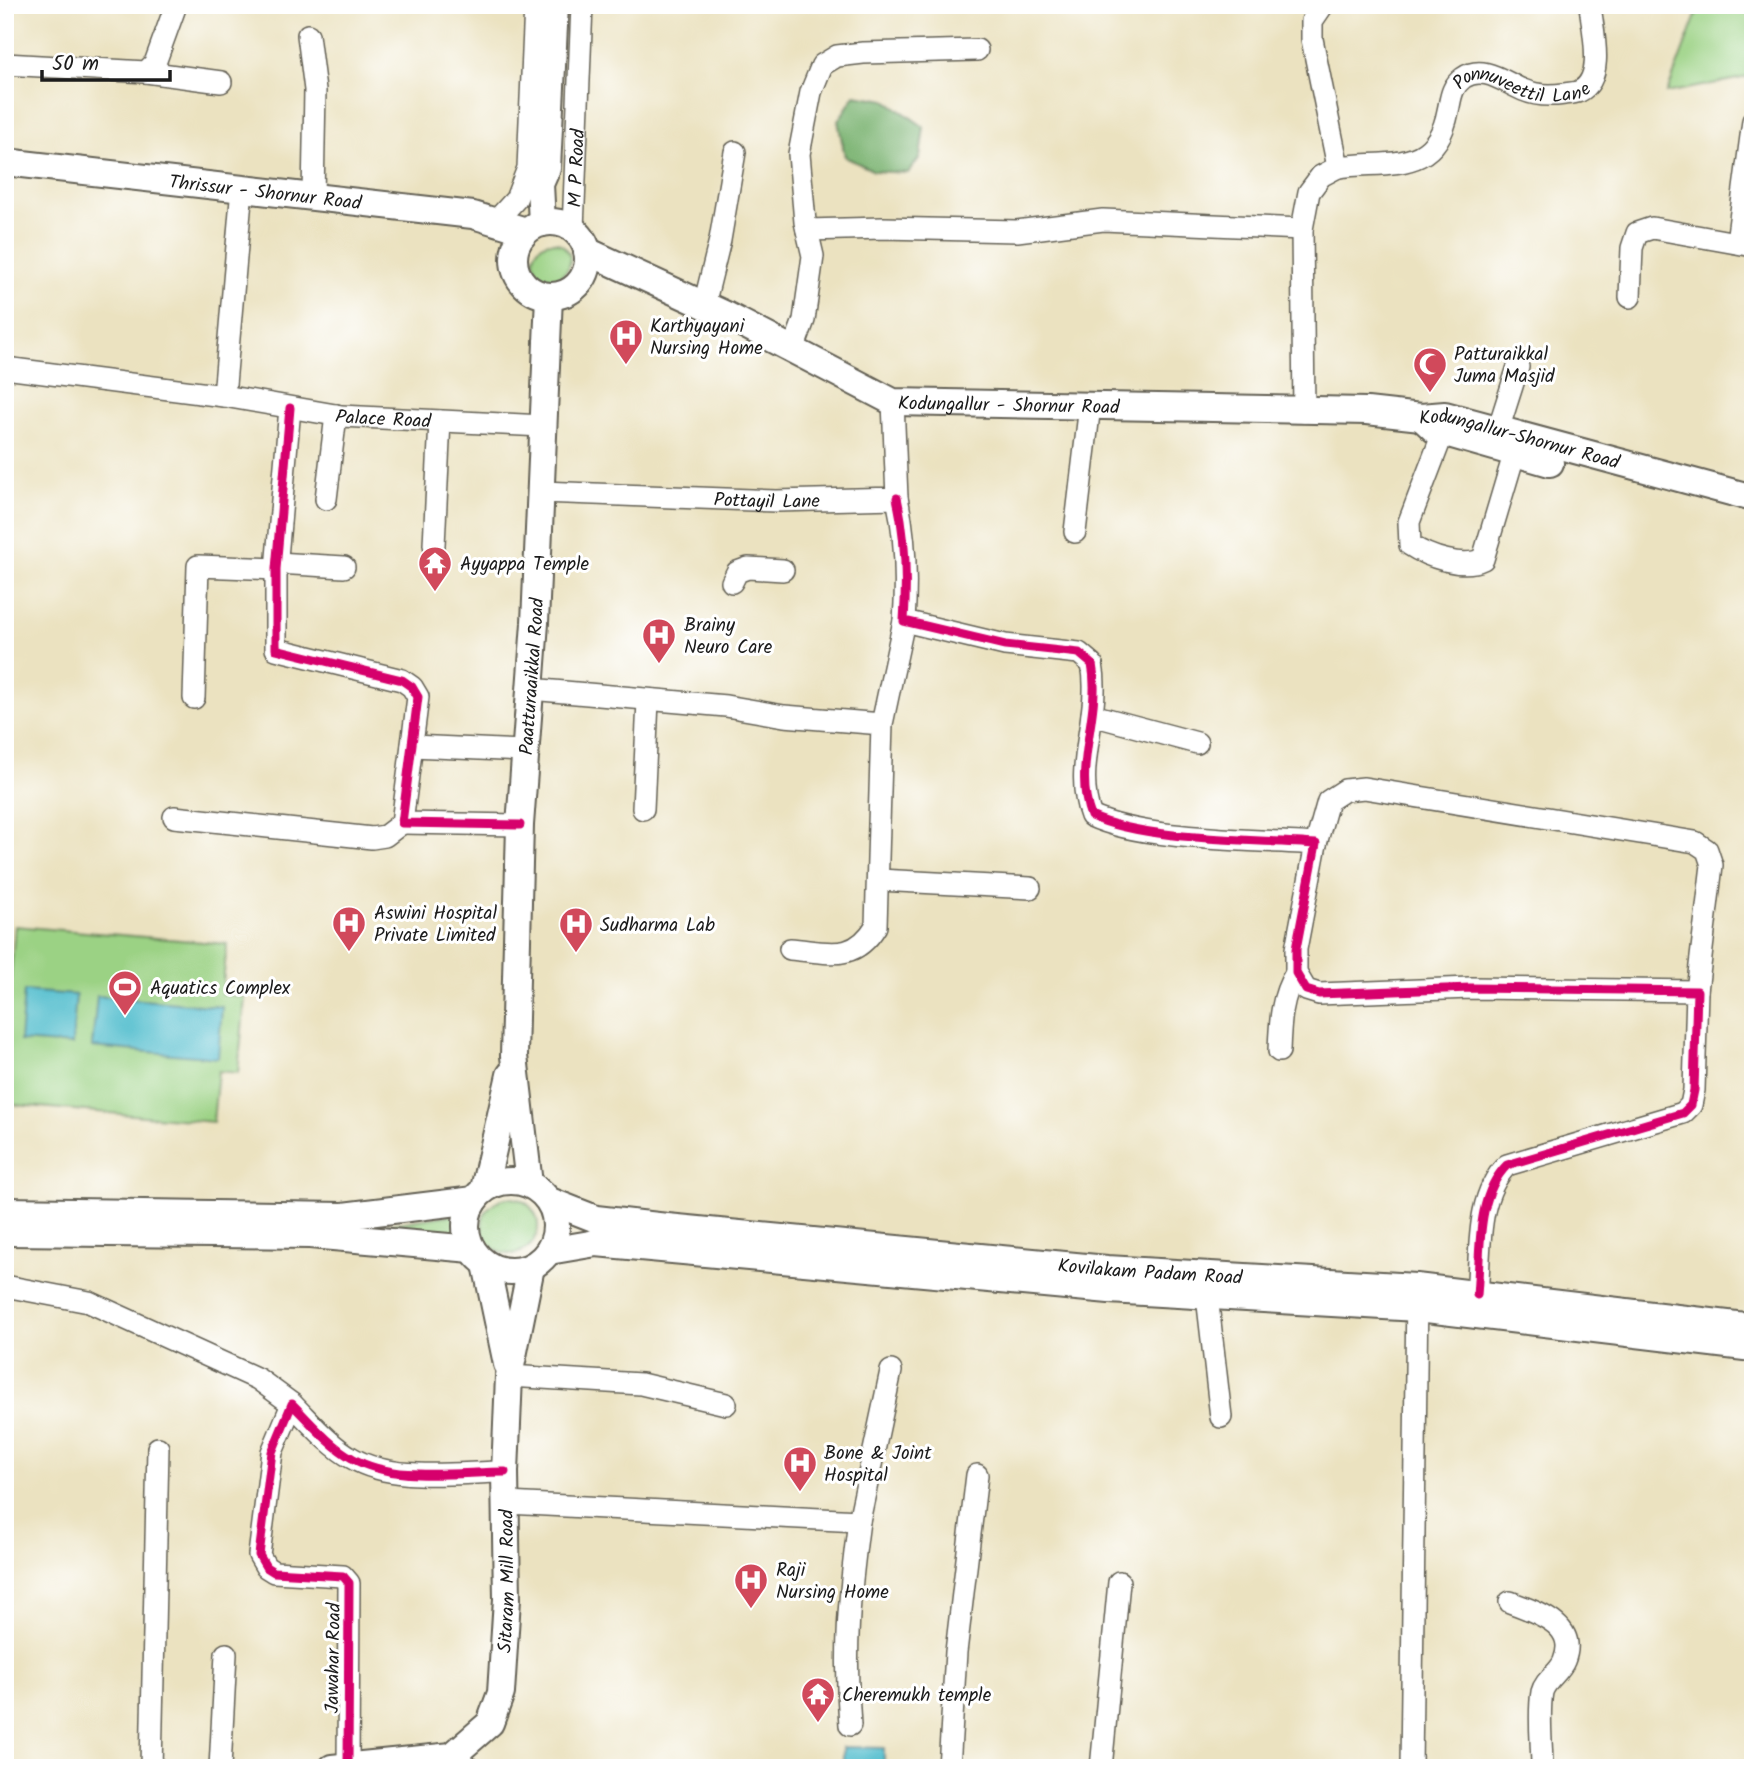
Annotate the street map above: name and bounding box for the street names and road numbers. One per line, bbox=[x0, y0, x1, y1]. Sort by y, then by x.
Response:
street label: Ponnuveettil Lane bbox=[1446, 60, 1599, 112]
street label: M P Road bbox=[561, 128, 594, 208]
street label: Thrissur - Shornur Road bbox=[167, 168, 363, 219]
street label: Kodungallur - Shornur Road bbox=[897, 389, 1120, 423]
street label: Palace Road bbox=[333, 402, 432, 437]
street label: Kodungallur-Shornur Road bbox=[1418, 402, 1623, 479]
street label: Pottayil Lane bbox=[713, 486, 821, 518]
street label: Paatturaaikkal Road bbox=[512, 597, 553, 756]
street label: Kovilakam Padam Road bbox=[1056, 1251, 1244, 1294]
street label: Sitaram Mill Road bbox=[491, 1509, 524, 1654]
street label: Jawahar Road bbox=[318, 1602, 350, 1714]

